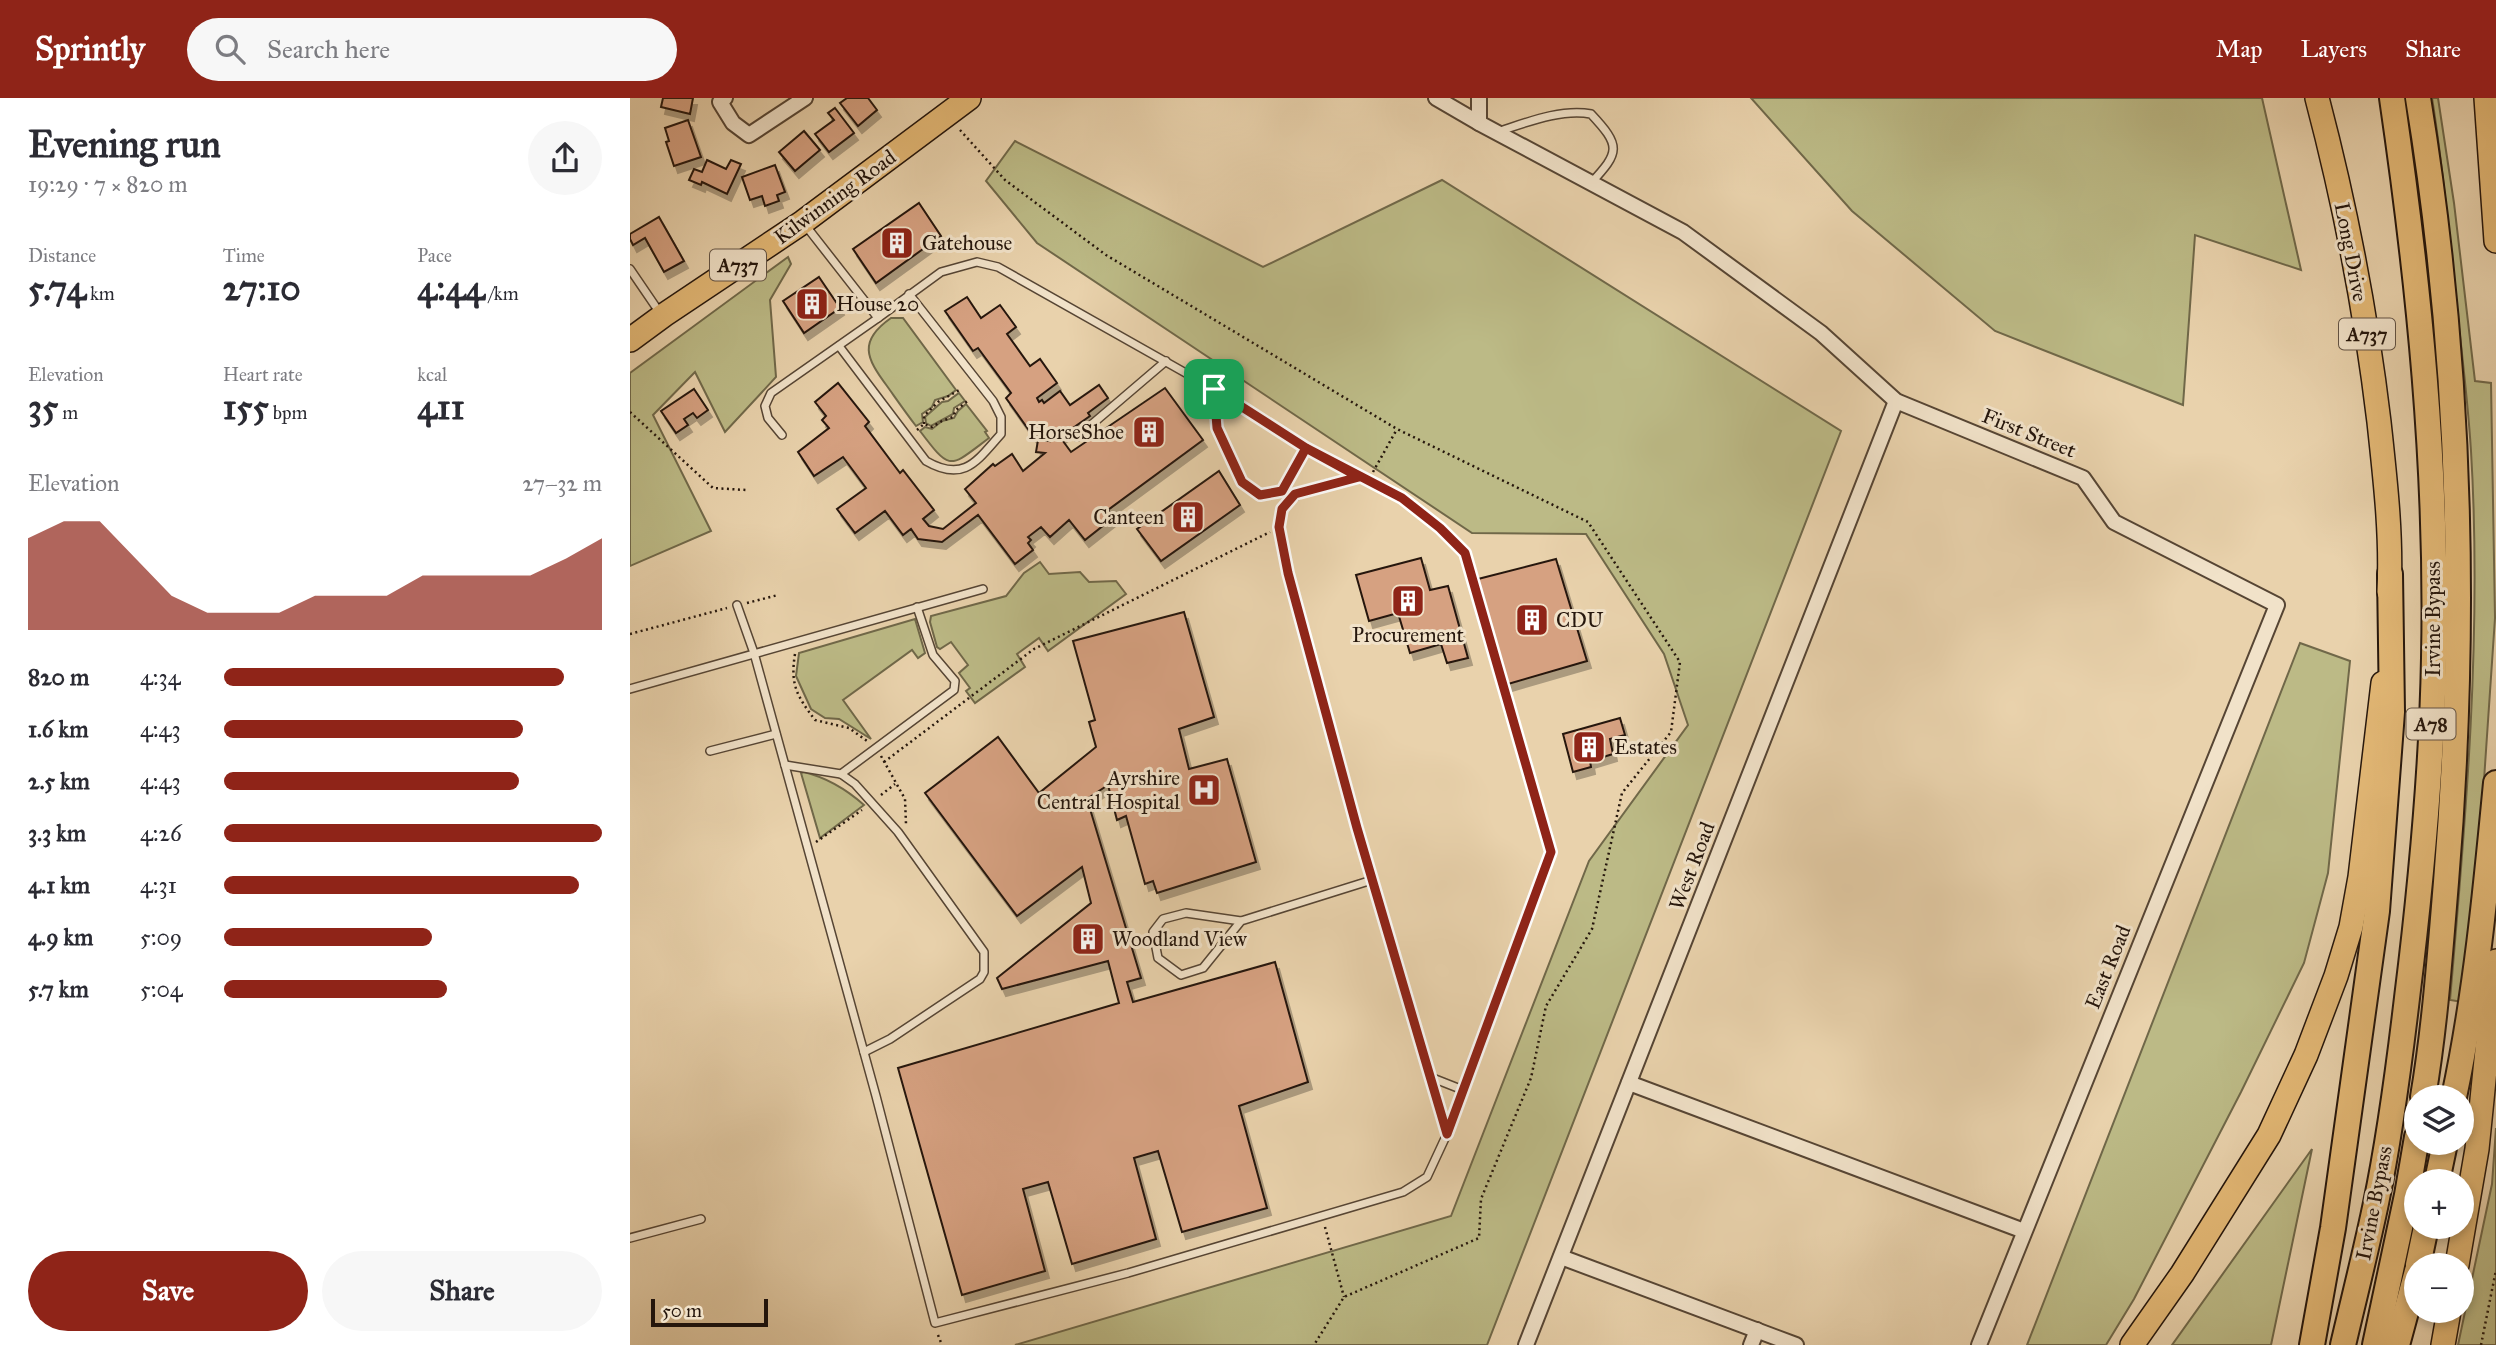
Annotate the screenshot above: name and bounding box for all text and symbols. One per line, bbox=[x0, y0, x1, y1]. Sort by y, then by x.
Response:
search box bbox=[187, 18, 677, 81]
text: Sprintly bbox=[35, 29, 145, 69]
icon: search bbox=[211, 30, 249, 68]
text: Search here bbox=[267, 33, 390, 65]
text: Map bbox=[2216, 34, 2263, 64]
text: Layers bbox=[2301, 34, 2367, 64]
text: Share bbox=[2405, 34, 2461, 64]
text: Evening run bbox=[28, 121, 221, 167]
button: share bbox=[528, 121, 602, 195]
street label: Kilwinning Road bbox=[769, 144, 901, 250]
text: 19:29 · 7 × 820 m bbox=[28, 170, 188, 198]
street label: Long Drive bbox=[2329, 200, 2373, 304]
building icon: Gatehouse bbox=[878, 224, 916, 262]
place label: Gatehouse bbox=[922, 230, 1013, 256]
text: Distance bbox=[28, 244, 96, 267]
text: Time bbox=[223, 244, 265, 267]
text: Pace bbox=[417, 244, 452, 267]
road number: A737 bbox=[710, 250, 766, 280]
text: 5.74 bbox=[28, 267, 86, 310]
text: 27:10 bbox=[223, 267, 301, 310]
text: 4:44 bbox=[417, 267, 485, 310]
text: km bbox=[86, 282, 115, 305]
text: /km bbox=[485, 282, 519, 305]
building icon: House 20 bbox=[793, 285, 831, 323]
place label: House 20 bbox=[836, 291, 919, 317]
road number: A737 bbox=[2339, 318, 2395, 350]
pin bbox=[1184, 359, 1244, 419]
text: Elevation bbox=[28, 363, 103, 386]
text: Heart rate bbox=[223, 363, 303, 386]
text: kcal bbox=[417, 363, 447, 386]
icon: arrive bbox=[1195, 370, 1233, 408]
text: 35 bbox=[28, 386, 58, 429]
text: 155 bbox=[223, 386, 269, 429]
text: 411 bbox=[417, 386, 464, 429]
text: m bbox=[58, 401, 78, 424]
text: bpm bbox=[269, 401, 307, 424]
street label: First Street bbox=[1978, 402, 2080, 464]
building icon: HorseShoe bbox=[1130, 413, 1168, 451]
place label: HorseShoe bbox=[1028, 419, 1124, 445]
text: Elevation bbox=[28, 469, 119, 497]
text: 27–32 m bbox=[522, 469, 602, 497]
building icon: Canteen bbox=[1169, 498, 1207, 536]
place label: Canteen bbox=[1093, 504, 1164, 530]
street label: Irvine Bypass bbox=[2420, 561, 2446, 677]
building icon: Procurement bbox=[1389, 582, 1427, 620]
building icon: CDU bbox=[1513, 601, 1551, 639]
place label: CDU bbox=[1556, 607, 1604, 633]
place label: Procurement bbox=[1352, 622, 1465, 648]
text: 820 m bbox=[28, 663, 89, 691]
text: 4:34 bbox=[140, 663, 181, 691]
road number: A78 bbox=[2406, 708, 2456, 740]
text: 1.6 km bbox=[28, 715, 89, 743]
text: 4:43 bbox=[140, 715, 181, 743]
building icon: Estates bbox=[1570, 728, 1608, 766]
place label: Estates bbox=[1614, 734, 1677, 760]
place label: Ayrshire Central Hospital bbox=[1037, 765, 1180, 815]
text: 2.5 km bbox=[28, 767, 90, 795]
text: 4:43 bbox=[140, 767, 181, 795]
hospital icon: Ayrshire Central Hospital bbox=[1185, 771, 1223, 809]
street label: West Road bbox=[1663, 818, 1721, 914]
text: 3.3 km bbox=[28, 819, 86, 847]
text: 4:26 bbox=[140, 819, 182, 847]
text: 4.1 km bbox=[28, 871, 90, 899]
text: 4:31 bbox=[140, 871, 177, 899]
building icon: Woodland View bbox=[1069, 920, 1107, 958]
street label: East Road bbox=[2079, 921, 2137, 1013]
text: 4.9 km bbox=[28, 923, 93, 951]
text: 5:09 bbox=[140, 923, 182, 951]
place label: Woodland View bbox=[1112, 926, 1247, 952]
text: 5.7 km bbox=[28, 975, 89, 1003]
text: 5:04 bbox=[140, 975, 183, 1003]
map controls bbox=[2404, 1085, 2474, 1323]
button: layers bbox=[2404, 1085, 2474, 1155]
street label: Irvine Bypass bbox=[2350, 1144, 2398, 1262]
button: + bbox=[2404, 1169, 2474, 1239]
button: Save bbox=[28, 1251, 308, 1331]
button: Share bbox=[322, 1251, 602, 1331]
button: − bbox=[2404, 1253, 2474, 1323]
scale bar bbox=[651, 1296, 768, 1328]
text: 50 m bbox=[662, 1299, 702, 1322]

